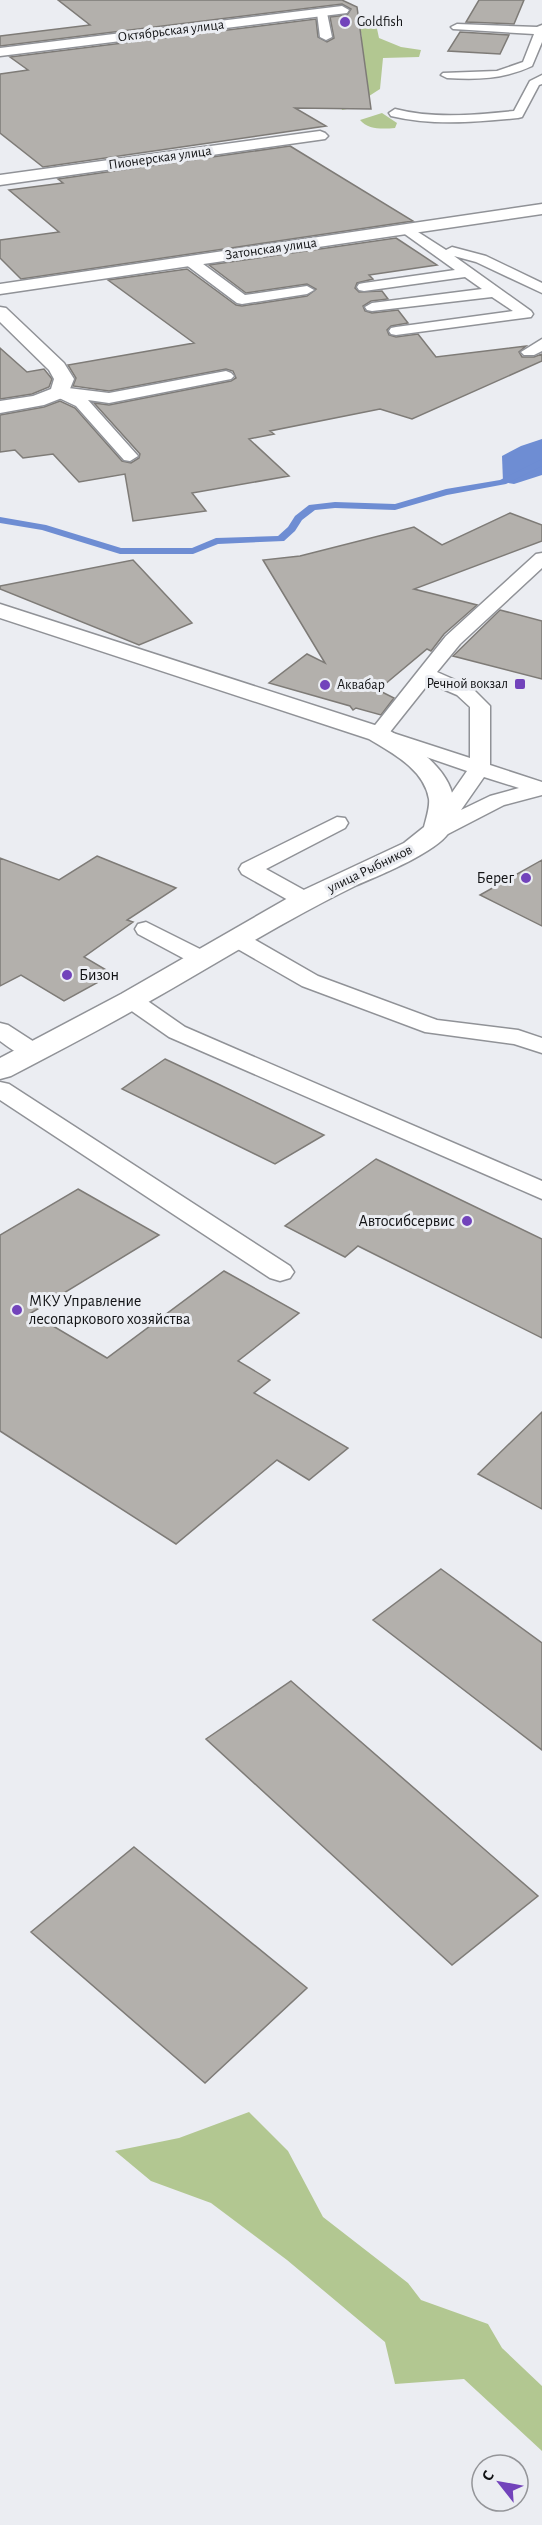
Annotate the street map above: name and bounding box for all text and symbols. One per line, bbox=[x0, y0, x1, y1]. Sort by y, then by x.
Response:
marker: Goldfish bbox=[338, 15, 352, 29]
place label: Goldfish bbox=[357, 15, 403, 29]
street label: Октябрьская улица bbox=[117, 17, 226, 44]
street label: Пионерская улица bbox=[107, 144, 213, 172]
street label: Затонская улица bbox=[224, 236, 318, 262]
place label: Речной вокзал bbox=[426, 677, 508, 691]
marker: Речной вокзал bbox=[513, 677, 527, 691]
marker: Аквабар bbox=[318, 678, 332, 692]
place label: Аквабар bbox=[337, 678, 385, 692]
street label: улица Рыбников bbox=[325, 842, 415, 896]
place label: Берег bbox=[477, 870, 514, 886]
marker: Берег bbox=[519, 871, 533, 885]
place label: Бизон bbox=[79, 967, 119, 983]
marker: Бизон bbox=[60, 968, 74, 982]
place label: Автосибсервис bbox=[358, 1213, 455, 1229]
marker: Автосибсервис bbox=[460, 1214, 474, 1228]
place label: МКУ Управление лесопаркового хозяйства bbox=[29, 1293, 190, 1327]
marker: МКУ Управление лесопаркового хозяйства bbox=[10, 1303, 24, 1317]
north arrow bbox=[470, 2453, 530, 2513]
text: С bbox=[479, 2468, 497, 2484]

